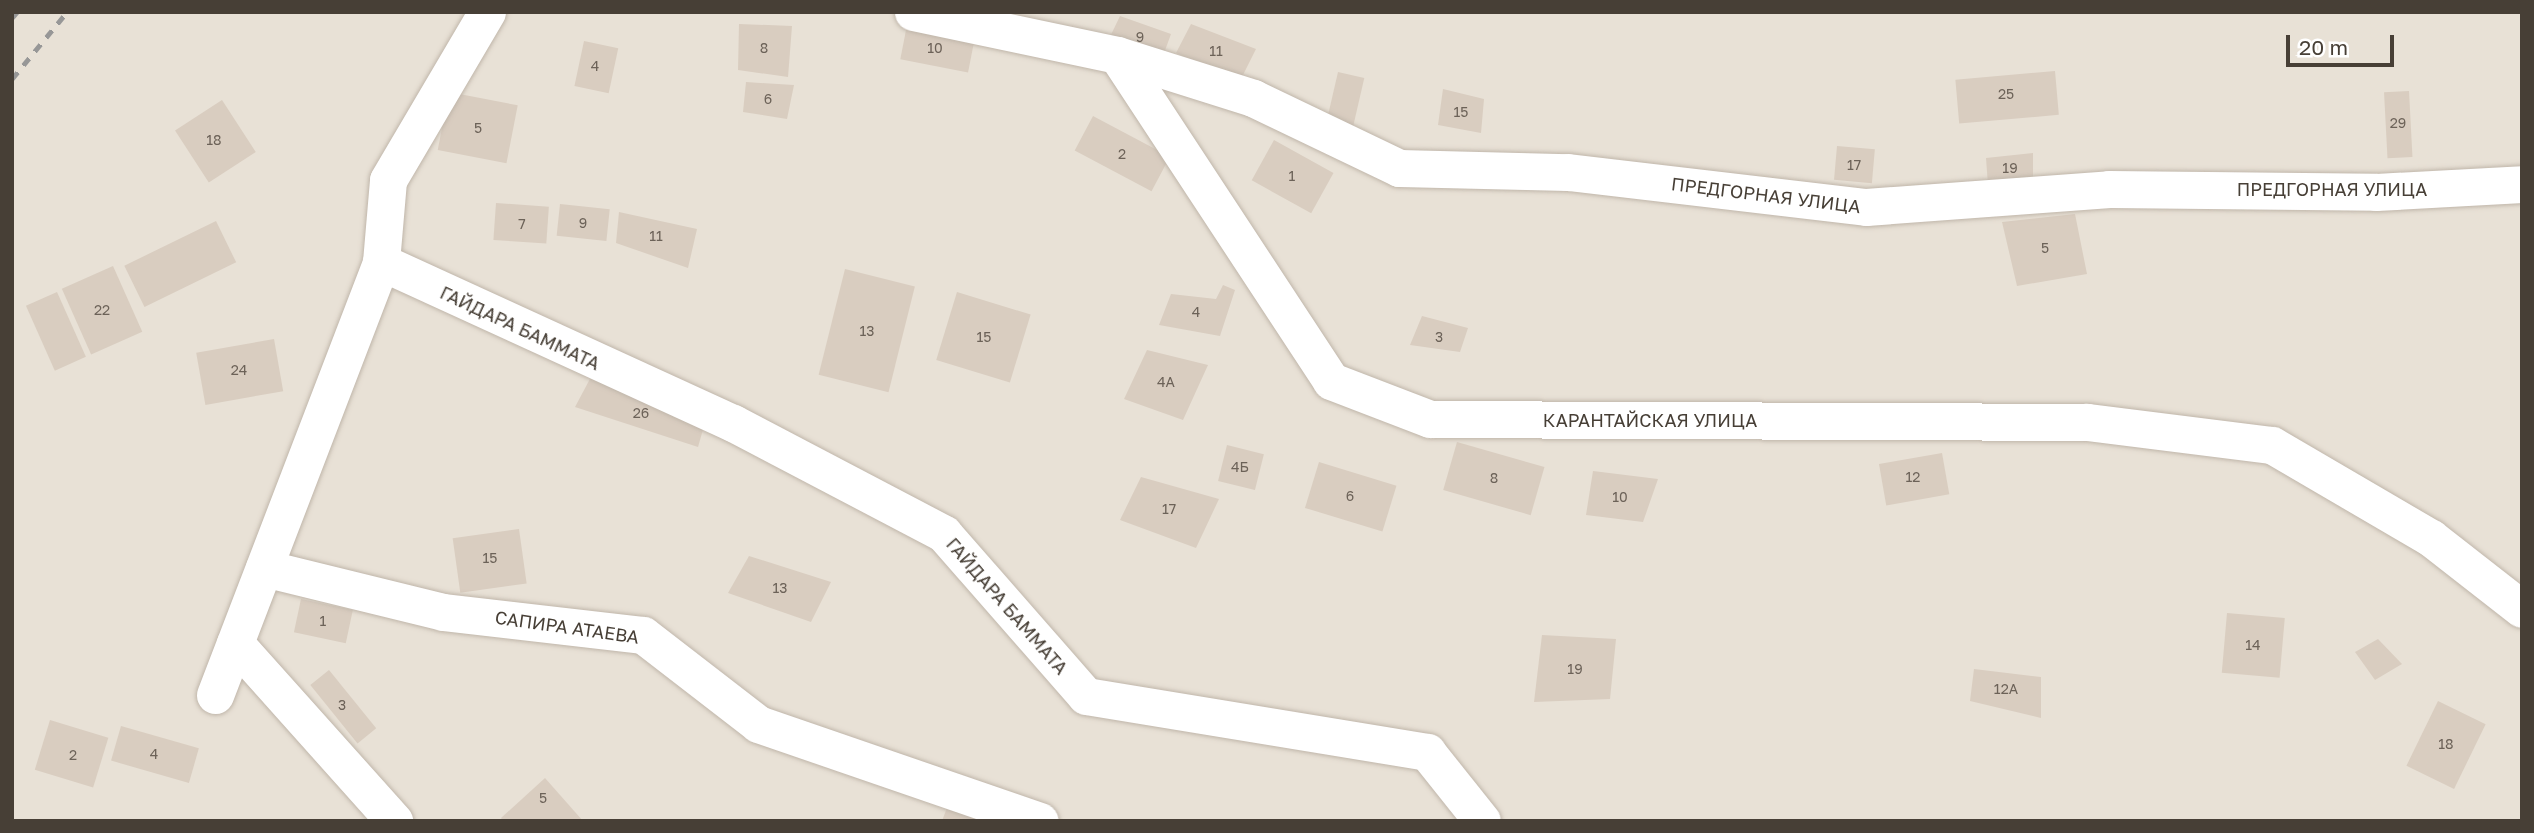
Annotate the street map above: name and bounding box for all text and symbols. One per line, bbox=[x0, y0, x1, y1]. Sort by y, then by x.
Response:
scale bar bbox=[2289, 21, 2398, 65]
house number: 9 bbox=[1136, 29, 1144, 45]
text: 20 m bbox=[2299, 34, 2348, 60]
house number: 8 bbox=[760, 40, 768, 56]
house number: 10 bbox=[927, 40, 943, 56]
house number: 11 bbox=[1209, 43, 1223, 59]
house number: 4 bbox=[591, 58, 599, 74]
house number: 25 bbox=[1998, 86, 2014, 102]
house number: 6 bbox=[764, 91, 772, 107]
house number: 15 bbox=[1454, 104, 1468, 120]
house number: 29 bbox=[2390, 115, 2406, 131]
house number: 5 bbox=[474, 120, 482, 136]
house number: 18 bbox=[206, 132, 222, 148]
house number: 2 bbox=[1118, 146, 1126, 162]
house number: 17 bbox=[1847, 157, 1861, 173]
house number: 19 bbox=[2002, 160, 2018, 176]
house number: 1 bbox=[1289, 168, 1295, 184]
street label: ПРЕДГОРНАЯ УЛИЦА bbox=[1670, 173, 1862, 217]
street label: ПРЕДГОРНАЯ УЛИЦА bbox=[2237, 178, 2427, 200]
house number: 9 bbox=[579, 215, 587, 231]
house number: 7 bbox=[518, 216, 526, 232]
house number: 11 bbox=[649, 228, 663, 244]
house number: 5 bbox=[2041, 240, 2049, 256]
street label: ГАЙДАРА БАММАТА bbox=[437, 282, 603, 374]
house number: 22 bbox=[94, 302, 110, 318]
house number: 4 bbox=[1192, 304, 1200, 320]
house number: 13 bbox=[860, 323, 874, 339]
house number: 15 bbox=[977, 329, 991, 345]
house number: 3 bbox=[1435, 329, 1443, 345]
house number: 24 bbox=[231, 362, 247, 378]
house number: 4А bbox=[1157, 374, 1175, 390]
house number: 26 bbox=[633, 405, 649, 421]
street label: КАРАНТАЙСКАЯ УЛИЦА bbox=[1543, 409, 1757, 431]
house number: 4Б bbox=[1231, 459, 1249, 475]
house number: 12 bbox=[1906, 469, 1920, 485]
house number: 8 bbox=[1490, 470, 1498, 486]
house number: 6 bbox=[1346, 488, 1354, 504]
house number: 10 bbox=[1612, 489, 1628, 505]
house number: 17 bbox=[1162, 501, 1176, 517]
street label: ГАЙДАРА БАММАТА bbox=[942, 533, 1072, 679]
house number: 15 bbox=[483, 550, 497, 566]
house number: 13 bbox=[773, 580, 787, 596]
street label: САПИРА АТАЕВА bbox=[494, 606, 640, 648]
house number: 1 bbox=[320, 613, 326, 629]
house number: 14 bbox=[2245, 637, 2261, 653]
house number: 19 bbox=[1567, 661, 1583, 677]
house number: 12А bbox=[1994, 681, 2018, 697]
house number: 3 bbox=[338, 697, 346, 713]
house number: 18 bbox=[2438, 736, 2454, 752]
house number: 4 bbox=[150, 746, 158, 762]
house number: 2 bbox=[69, 747, 77, 763]
house number: 5 bbox=[539, 790, 547, 806]

